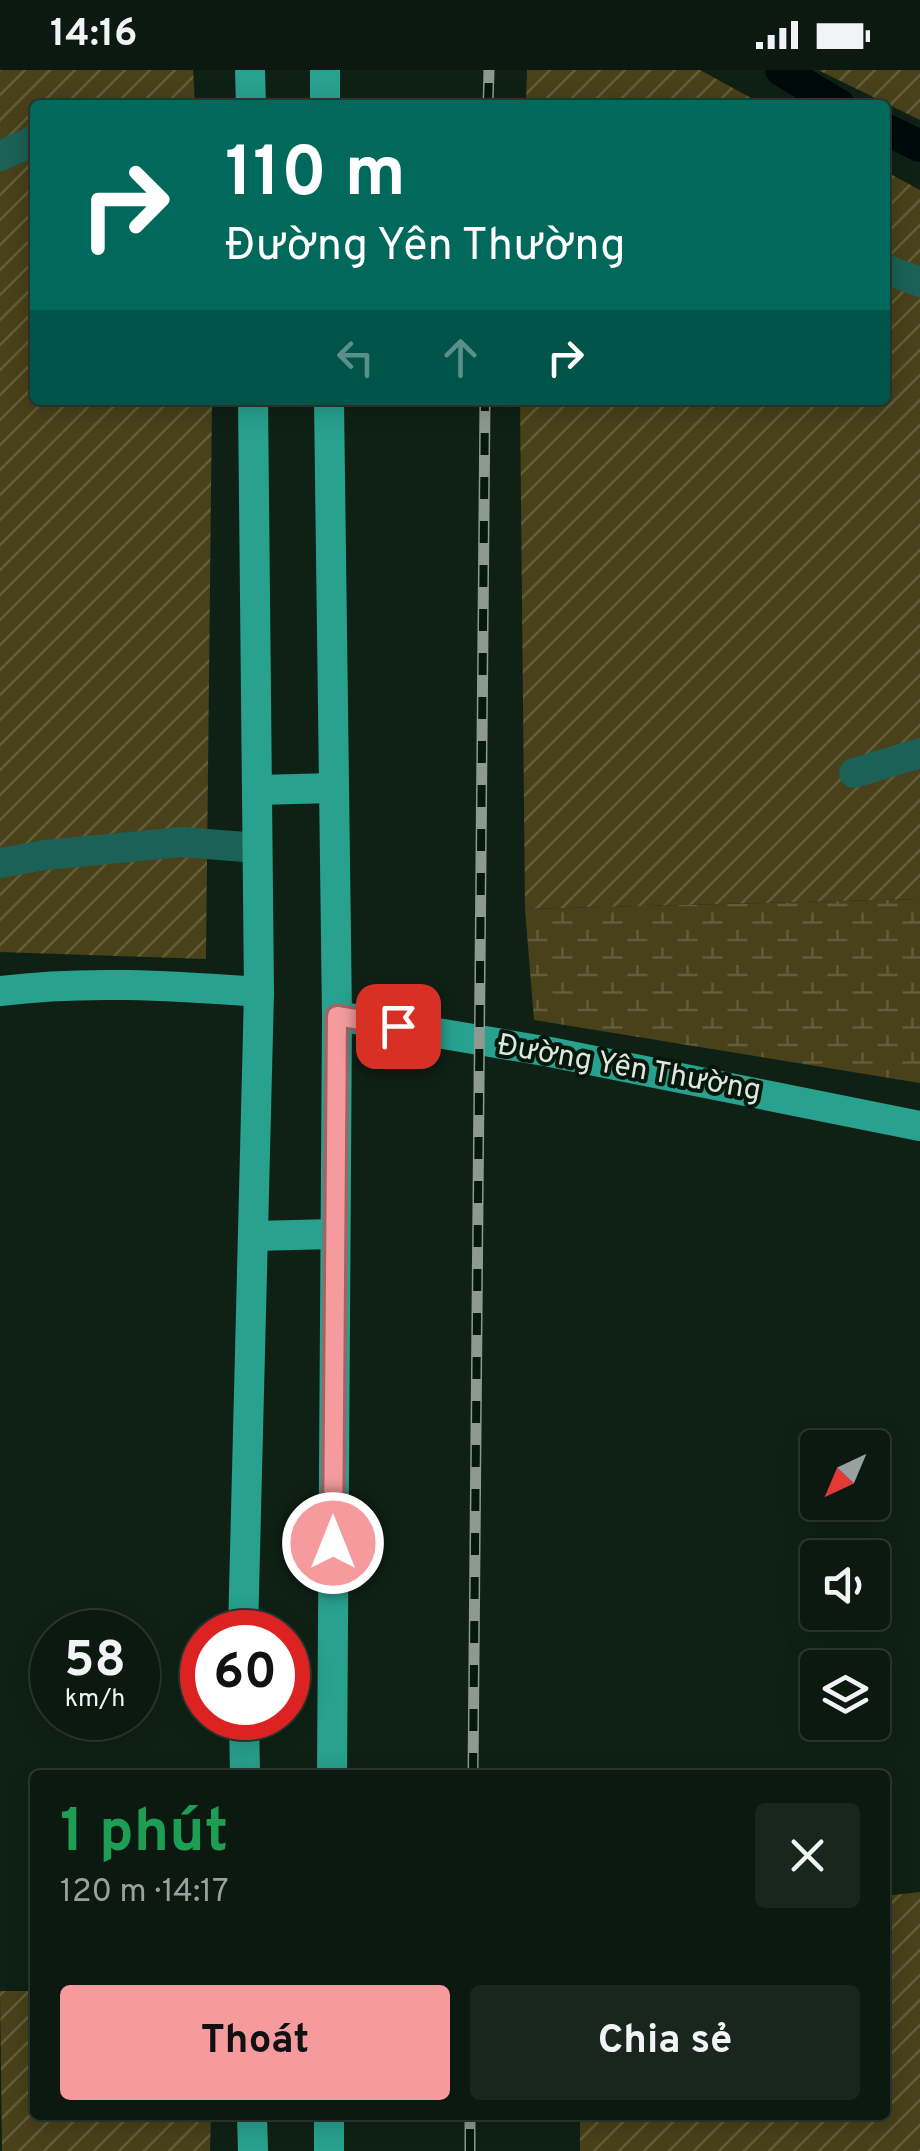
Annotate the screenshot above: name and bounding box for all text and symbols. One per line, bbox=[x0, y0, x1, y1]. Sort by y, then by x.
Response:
text: 14:16 bbox=[50, 11, 137, 60]
text: 110 m bbox=[225, 132, 406, 221]
icon: right bbox=[60, 140, 190, 270]
text: Đường Yên Thường bbox=[225, 219, 626, 276]
icon: left bbox=[328, 330, 383, 385]
icon: ahead bbox=[433, 330, 488, 385]
icon: right bbox=[538, 330, 593, 385]
pin bbox=[356, 984, 441, 1069]
icon: arrive bbox=[371, 999, 426, 1054]
street label: Đường Yên Thường bbox=[494, 1028, 764, 1110]
north arrow bbox=[800, 1430, 890, 1520]
map controls bbox=[800, 1430, 890, 1740]
position arrow bbox=[281, 1491, 385, 1595]
button: sound bbox=[800, 1540, 890, 1630]
speed limit sign: 60 bbox=[180, 1610, 310, 1740]
text: 58 bbox=[64, 1631, 126, 1694]
button: layers bbox=[800, 1650, 890, 1740]
text: km/h bbox=[65, 1684, 125, 1716]
text: 1 phút bbox=[60, 1797, 228, 1873]
button: close bbox=[755, 1803, 860, 1908]
text: 120 m · 14:17 bbox=[60, 1873, 229, 1913]
button: Thoát bbox=[60, 1985, 450, 2100]
button: Chia sẻ bbox=[470, 1985, 860, 2100]

